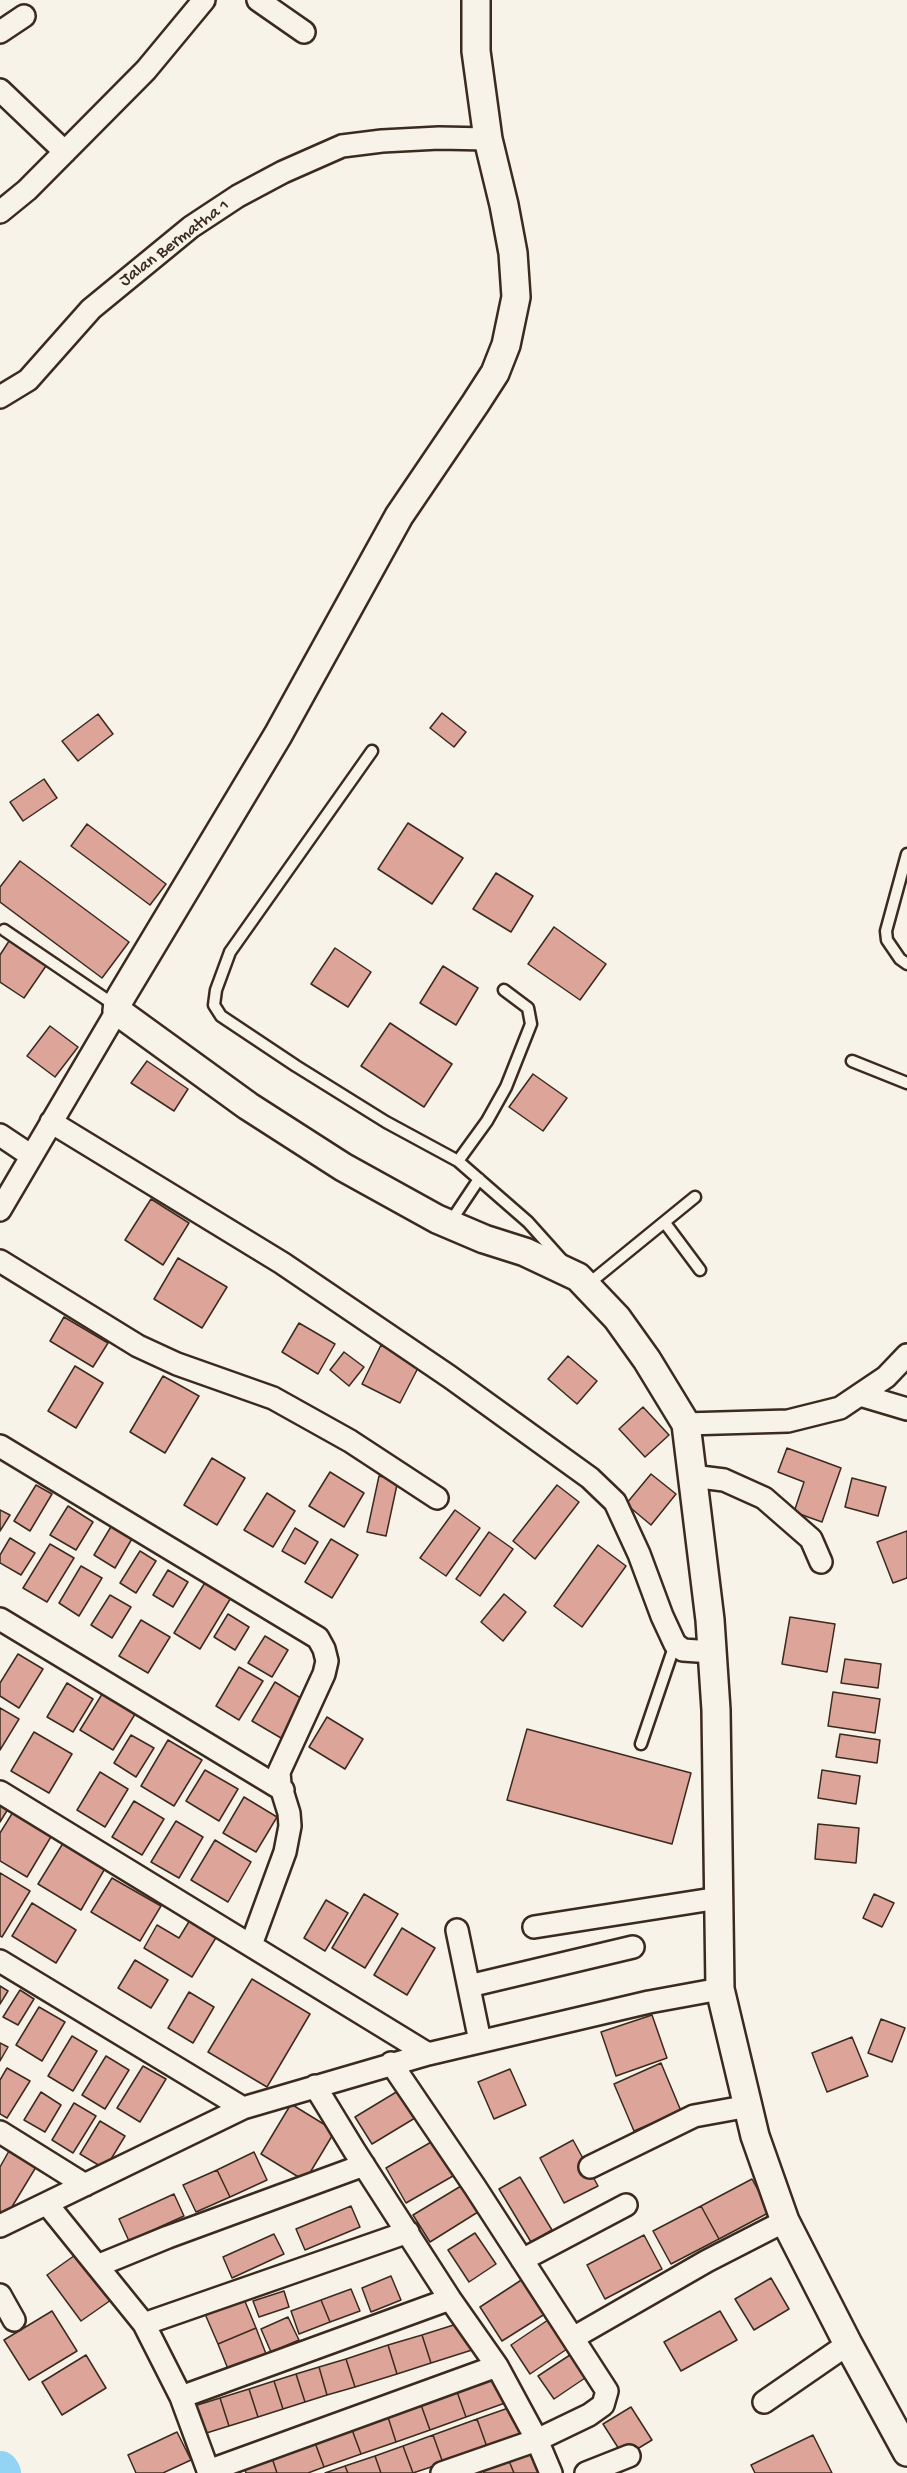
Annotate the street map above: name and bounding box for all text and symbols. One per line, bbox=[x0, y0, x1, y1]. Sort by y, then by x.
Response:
street label: Jalan Bermatha 1 bbox=[116, 196, 234, 292]

